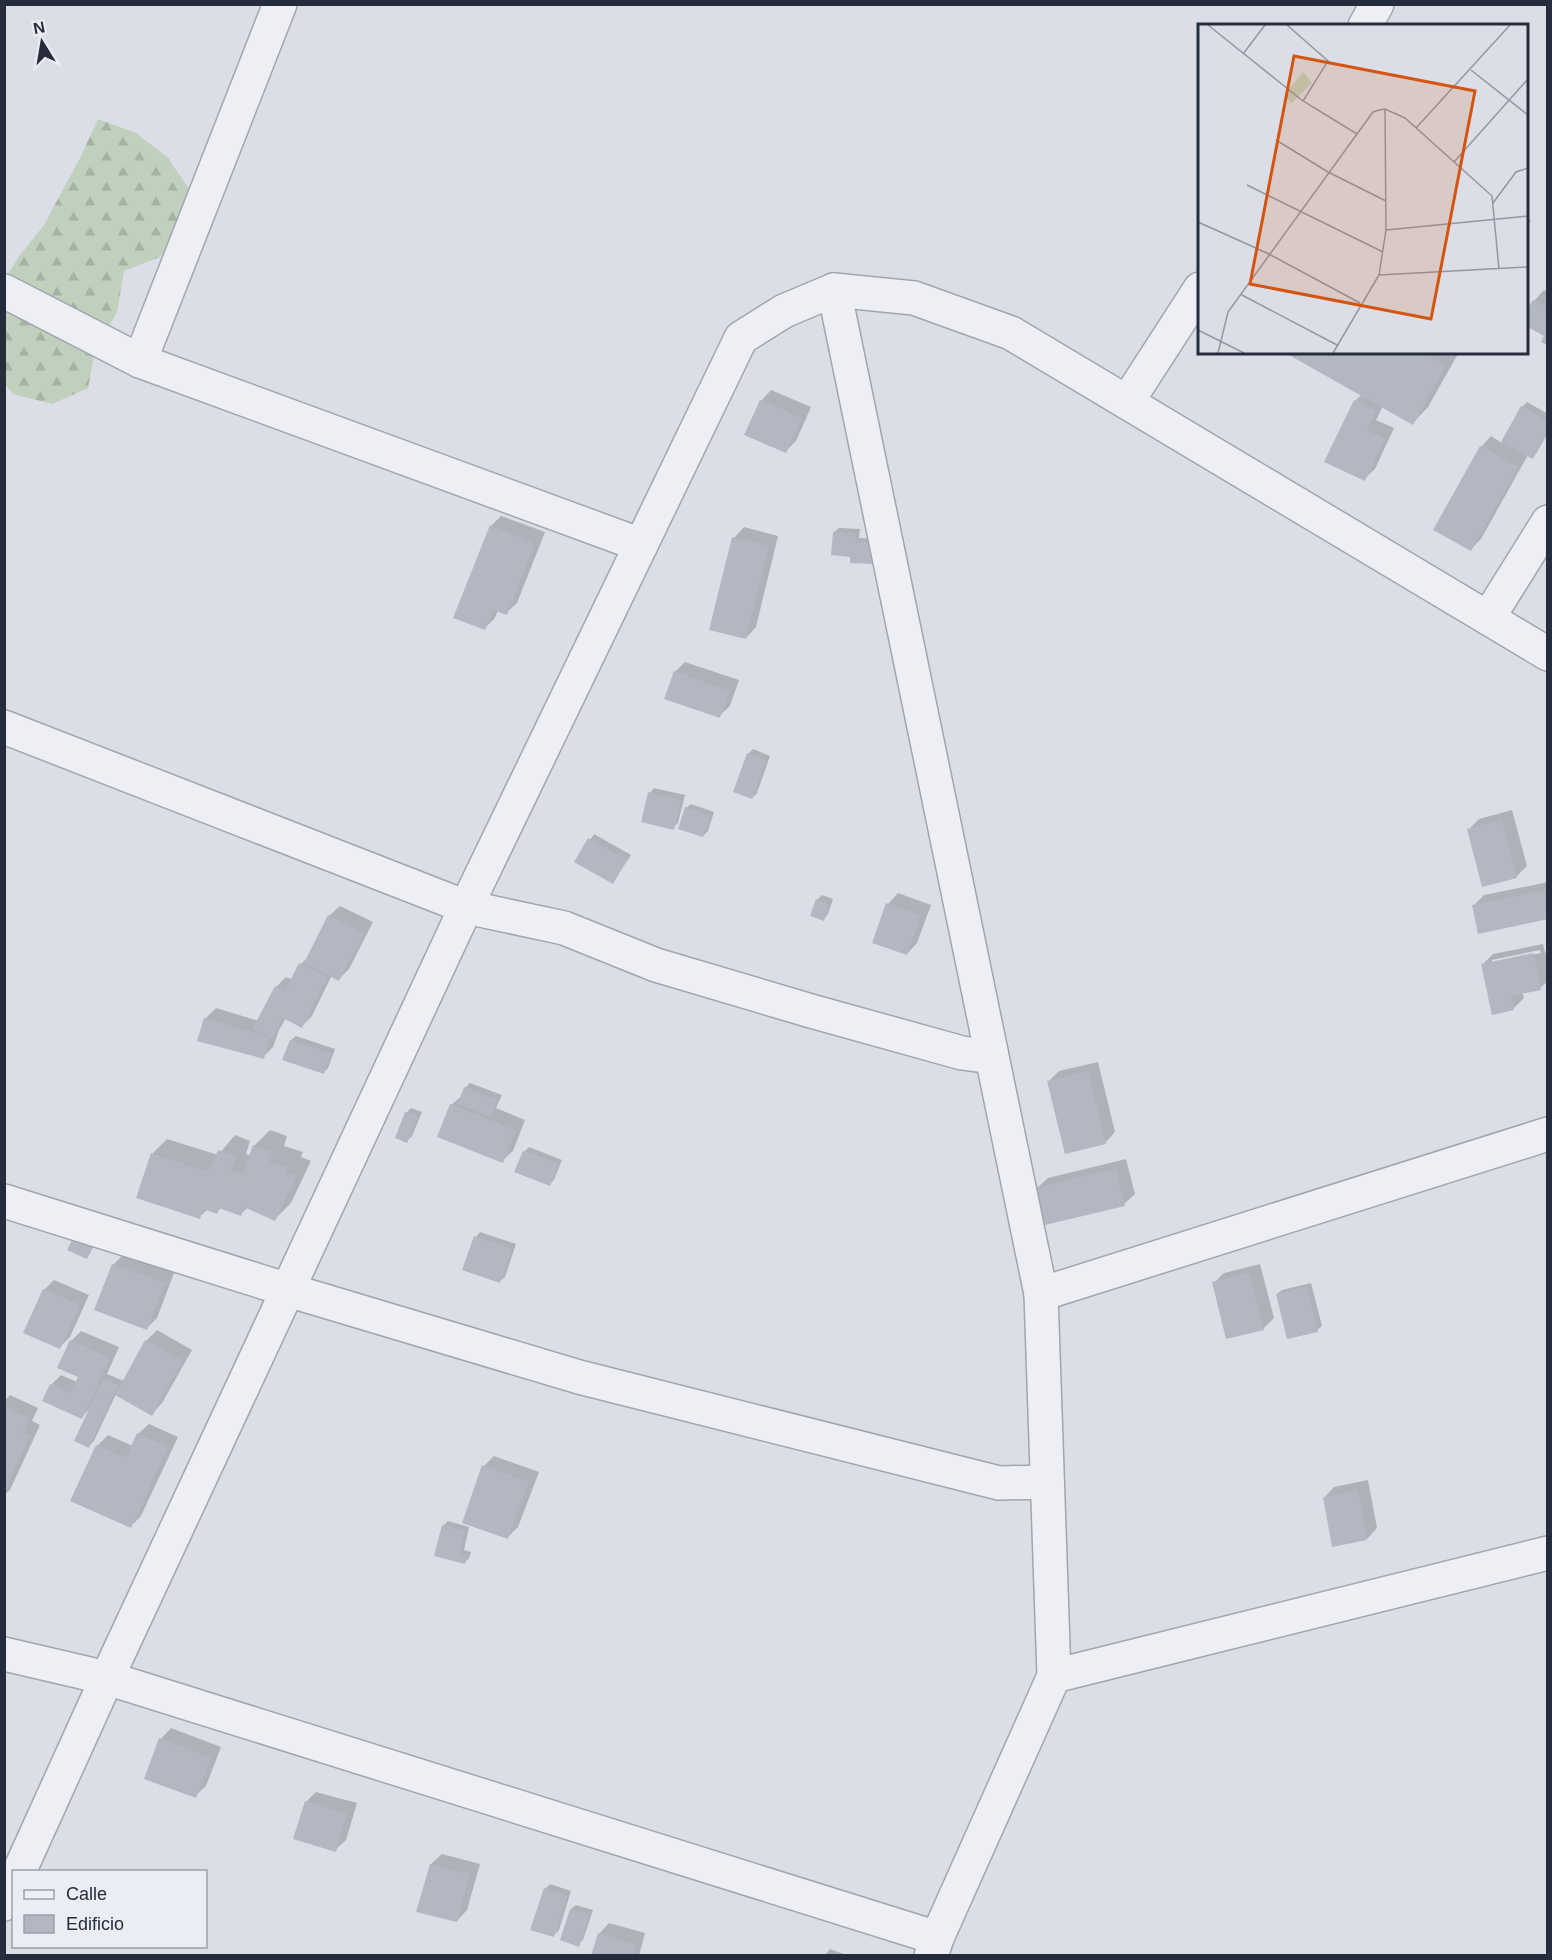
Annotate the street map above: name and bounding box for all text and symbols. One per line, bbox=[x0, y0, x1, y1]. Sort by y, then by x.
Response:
north arrow bbox=[12, 12, 72, 72]
text: N bbox=[32, 18, 47, 37]
inset map bbox=[1198, 24, 1528, 354]
legend bbox=[12, 1870, 207, 1948]
text: Calle bbox=[66, 1884, 107, 1904]
text: Edificio bbox=[66, 1914, 124, 1934]

